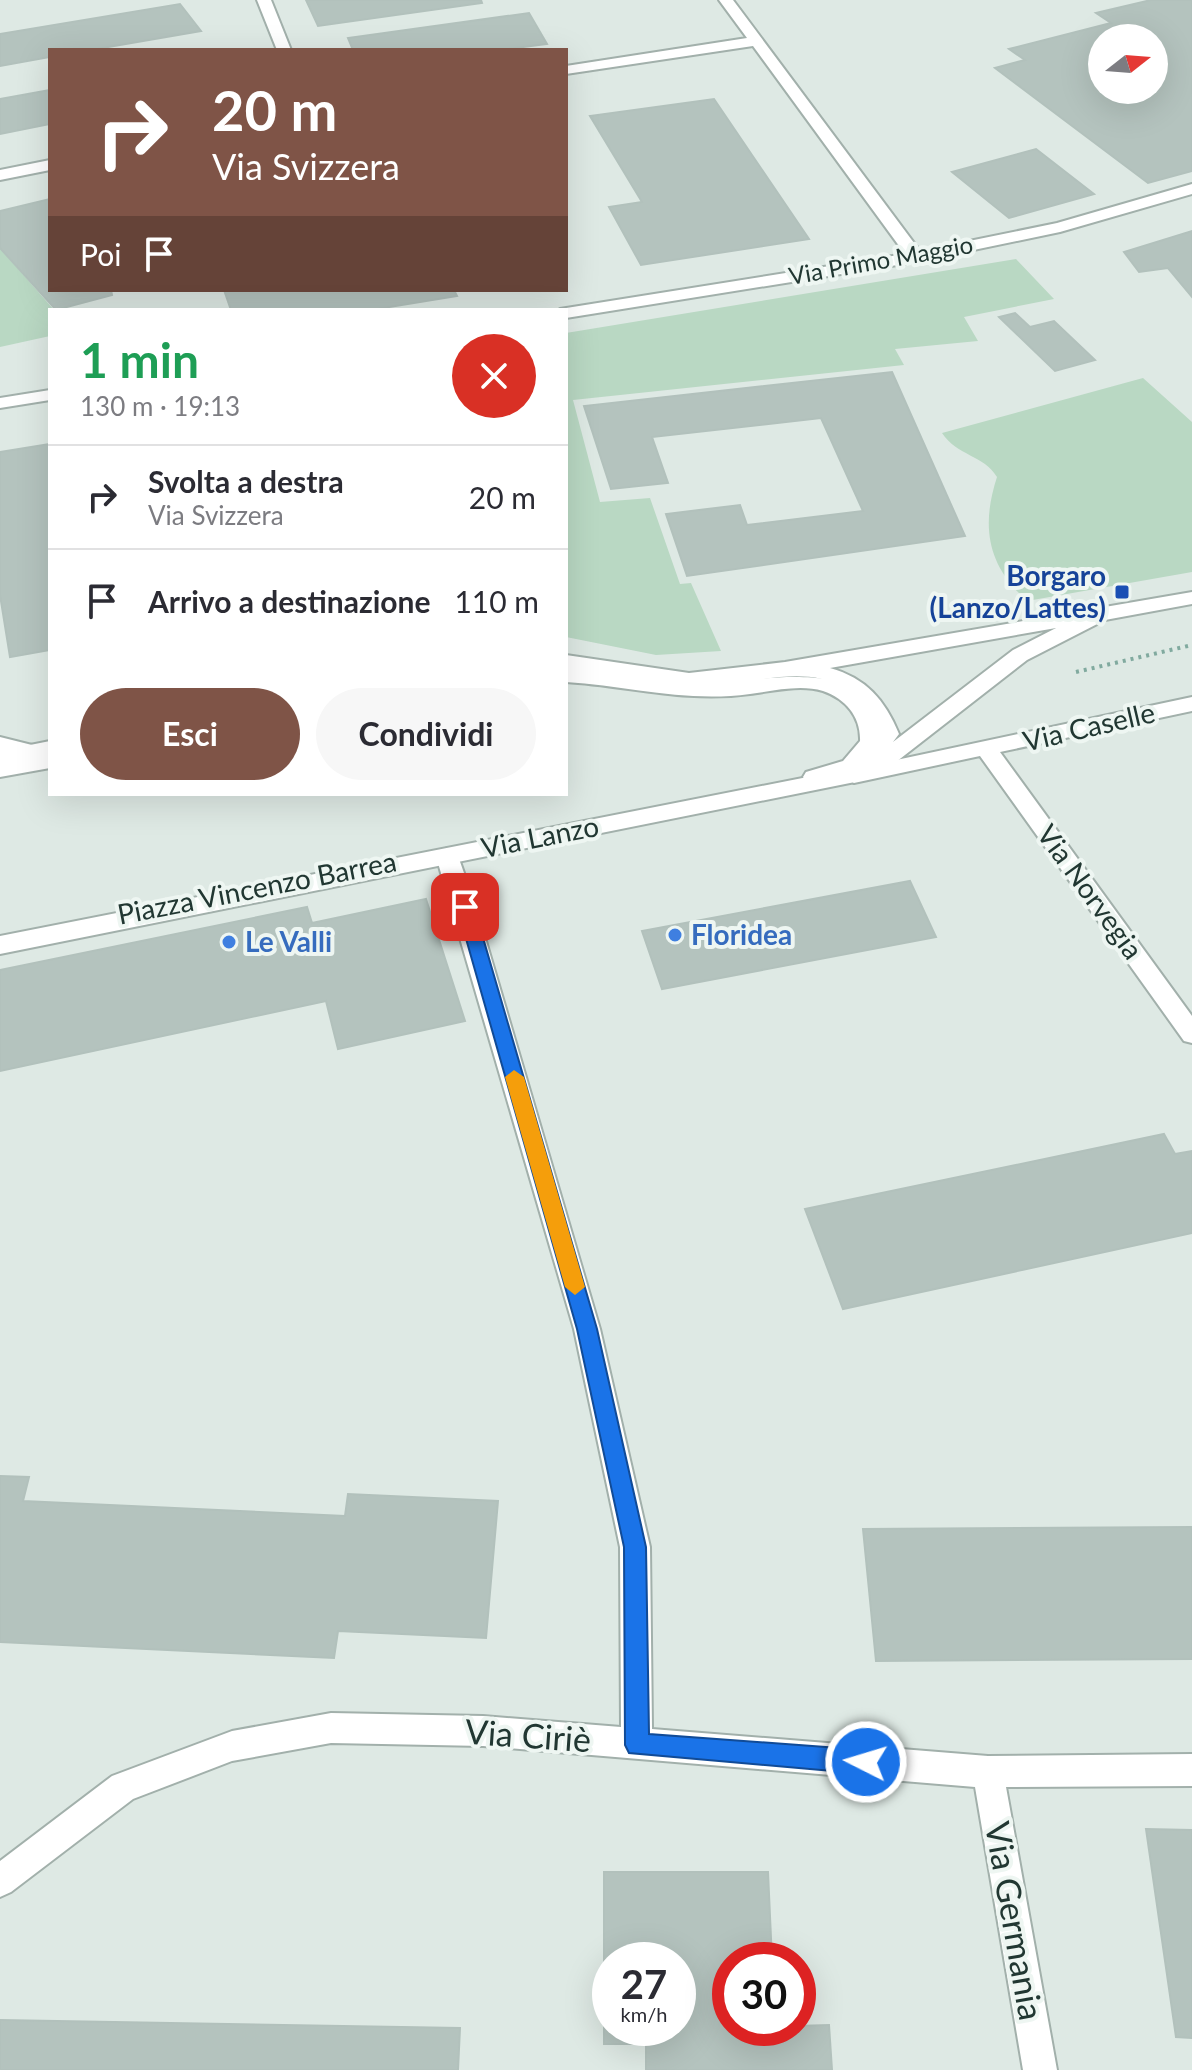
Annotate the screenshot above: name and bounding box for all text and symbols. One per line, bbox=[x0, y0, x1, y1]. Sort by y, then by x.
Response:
north arrow bbox=[1088, 24, 1168, 104]
map controls bbox=[1088, 24, 1168, 104]
text: 20 m bbox=[212, 76, 337, 143]
icon: right bbox=[80, 80, 184, 184]
text: Via Svizzera bbox=[212, 144, 400, 188]
street label: Via Primo Maggio bbox=[786, 229, 975, 290]
icon: arrive bbox=[137, 232, 181, 276]
text: Poi bbox=[80, 236, 121, 272]
text: 1 min bbox=[80, 331, 199, 388]
button: close bbox=[452, 334, 536, 418]
text: 130 m · 19:13 bbox=[80, 390, 240, 422]
text: Svolta a destra bbox=[148, 463, 344, 499]
icon: right bbox=[80, 475, 124, 519]
text: 20 m bbox=[469, 479, 536, 515]
text: Via Svizzera bbox=[148, 499, 284, 531]
place label: Borgaro (Lanzo/Lattes) bbox=[930, 558, 1106, 624]
icon: arrive bbox=[80, 579, 124, 623]
text: Arrivo a destinazione bbox=[148, 583, 430, 619]
text: 110 m bbox=[454, 583, 539, 619]
marker: Borgaro (Lanzo/Lattes) bbox=[1113, 583, 1131, 601]
button: Esci bbox=[80, 688, 300, 780]
button: Condividi bbox=[316, 688, 536, 780]
street label: Via Caselle bbox=[1020, 694, 1158, 758]
street label: Via Lanzo bbox=[478, 808, 601, 864]
street label: Via Norvegia bbox=[1031, 818, 1151, 965]
street label: Piazza Vincenzo Barrea bbox=[115, 843, 399, 931]
pin bbox=[431, 873, 499, 941]
icon: arrive bbox=[443, 885, 487, 929]
place label: Floridea bbox=[691, 917, 792, 951]
place label: Le Valli bbox=[245, 924, 332, 958]
marker: Floridea bbox=[666, 926, 684, 944]
marker: Le Valli bbox=[220, 933, 238, 951]
street label: Via Ciriè bbox=[464, 1710, 592, 1759]
position arrow bbox=[824, 1720, 908, 1804]
street label: Via Germania bbox=[978, 1818, 1053, 2023]
speed limit sign: 30 bbox=[712, 1942, 816, 2046]
text: 27 bbox=[621, 1960, 667, 2008]
text: km/h bbox=[621, 2002, 667, 2026]

